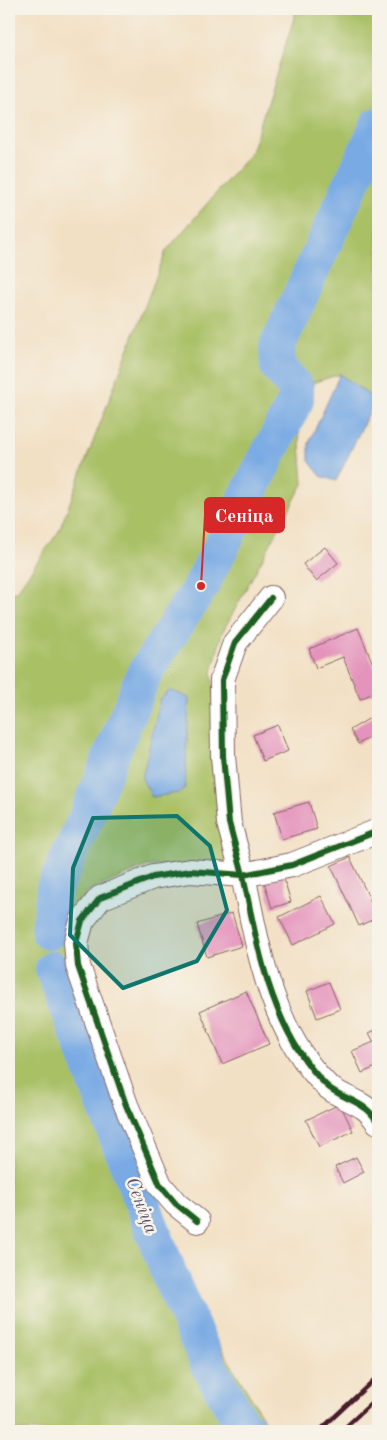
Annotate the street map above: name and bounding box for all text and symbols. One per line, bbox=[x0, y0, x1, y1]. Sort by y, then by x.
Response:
callout: Сеніца bbox=[205, 498, 284, 532]
text: Сеніца bbox=[215, 508, 274, 527]
water label: Сеніца bbox=[121, 1175, 160, 1237]

